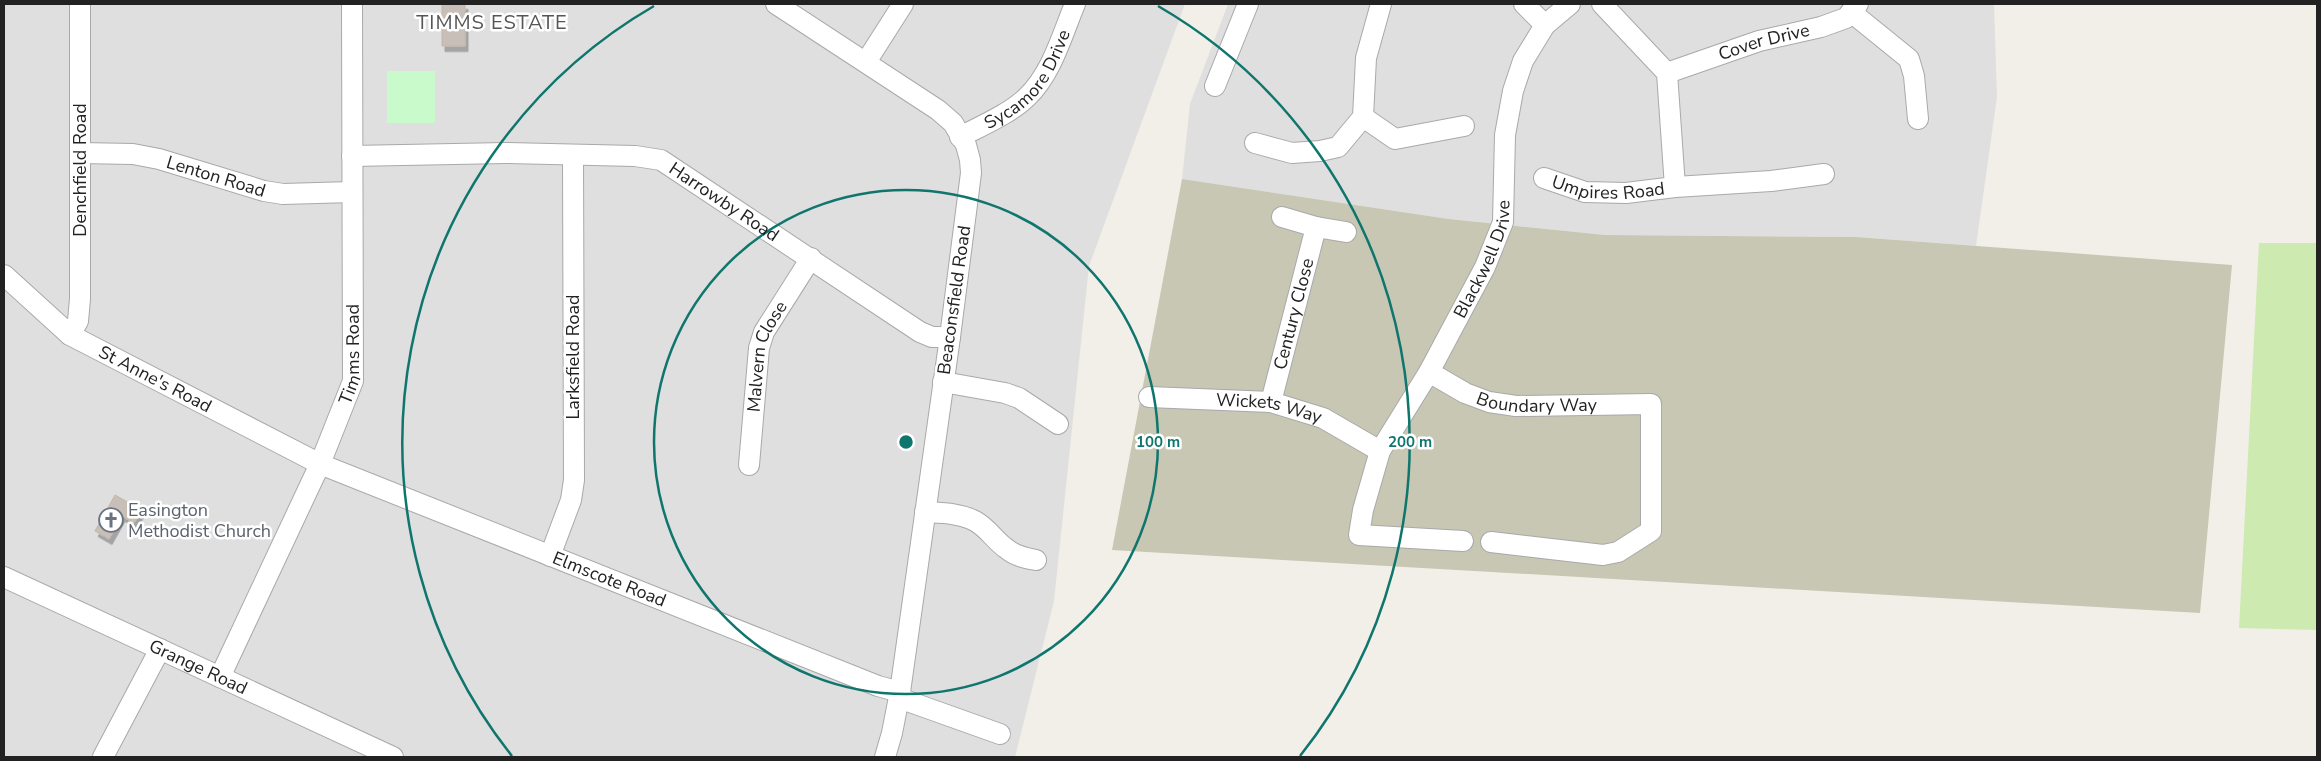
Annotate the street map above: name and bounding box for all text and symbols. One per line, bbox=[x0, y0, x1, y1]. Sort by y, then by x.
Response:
district label: TIMMS ESTATE bbox=[416, 9, 568, 36]
street label: Cover Drive bbox=[1715, 18, 1812, 66]
street label: Sycamore Drive bbox=[980, 26, 1076, 135]
street label: Denchfield Road bbox=[68, 103, 92, 237]
street label: Lenton Road bbox=[163, 150, 268, 203]
street label: Harrowby Road bbox=[664, 157, 784, 247]
street label: Umpires Road bbox=[1548, 169, 1666, 205]
street label: Blackwell Drive bbox=[1448, 200, 1516, 322]
street label: Beaconsfield Road bbox=[932, 224, 976, 376]
street label: Century Close bbox=[1268, 256, 1320, 372]
street label: Larksfield Road bbox=[561, 294, 585, 420]
street label: Malvern Close bbox=[742, 296, 793, 413]
street label: Timms Road bbox=[333, 304, 366, 408]
street label: St Anne's Road bbox=[94, 340, 216, 418]
street label: Boundary Way bbox=[1473, 386, 1598, 418]
street label: Wickets Way bbox=[1216, 388, 1326, 429]
text: 100 m bbox=[1136, 432, 1180, 452]
text: 200 m bbox=[1388, 432, 1432, 452]
centre of rings bbox=[897, 433, 915, 451]
place label: Easington Methodist Church bbox=[128, 498, 271, 543]
church icon: Easington Methodist Church bbox=[98, 507, 124, 533]
street label: Elmscote Road bbox=[549, 546, 670, 613]
street label: Grange Road bbox=[145, 634, 251, 700]

